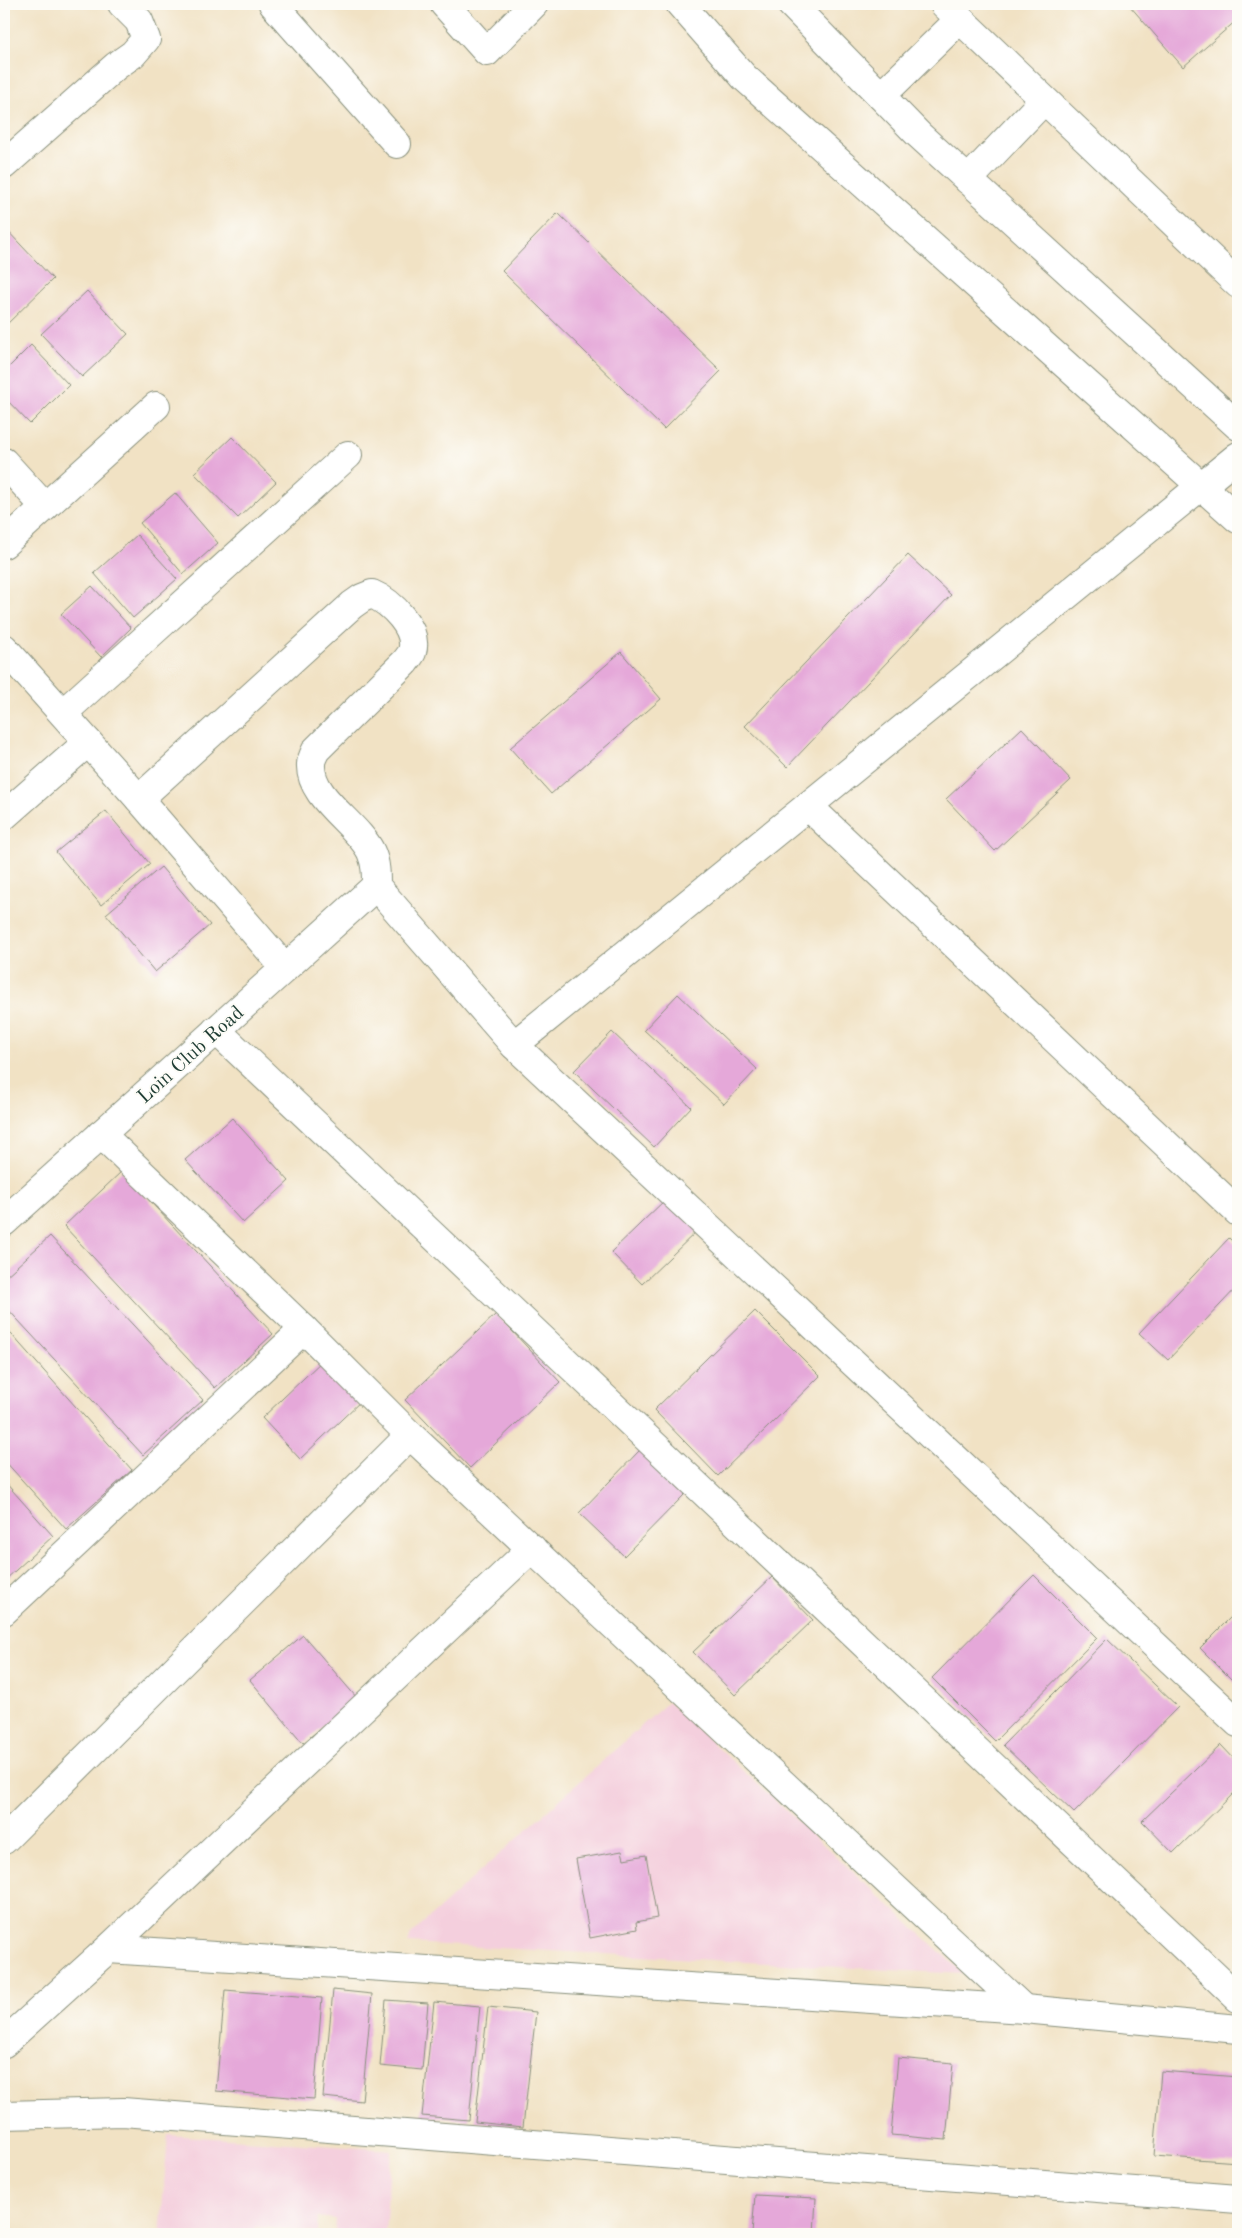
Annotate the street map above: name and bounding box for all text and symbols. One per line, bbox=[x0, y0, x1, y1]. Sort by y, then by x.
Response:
street label: Loin Club Road bbox=[134, 1003, 248, 1108]

